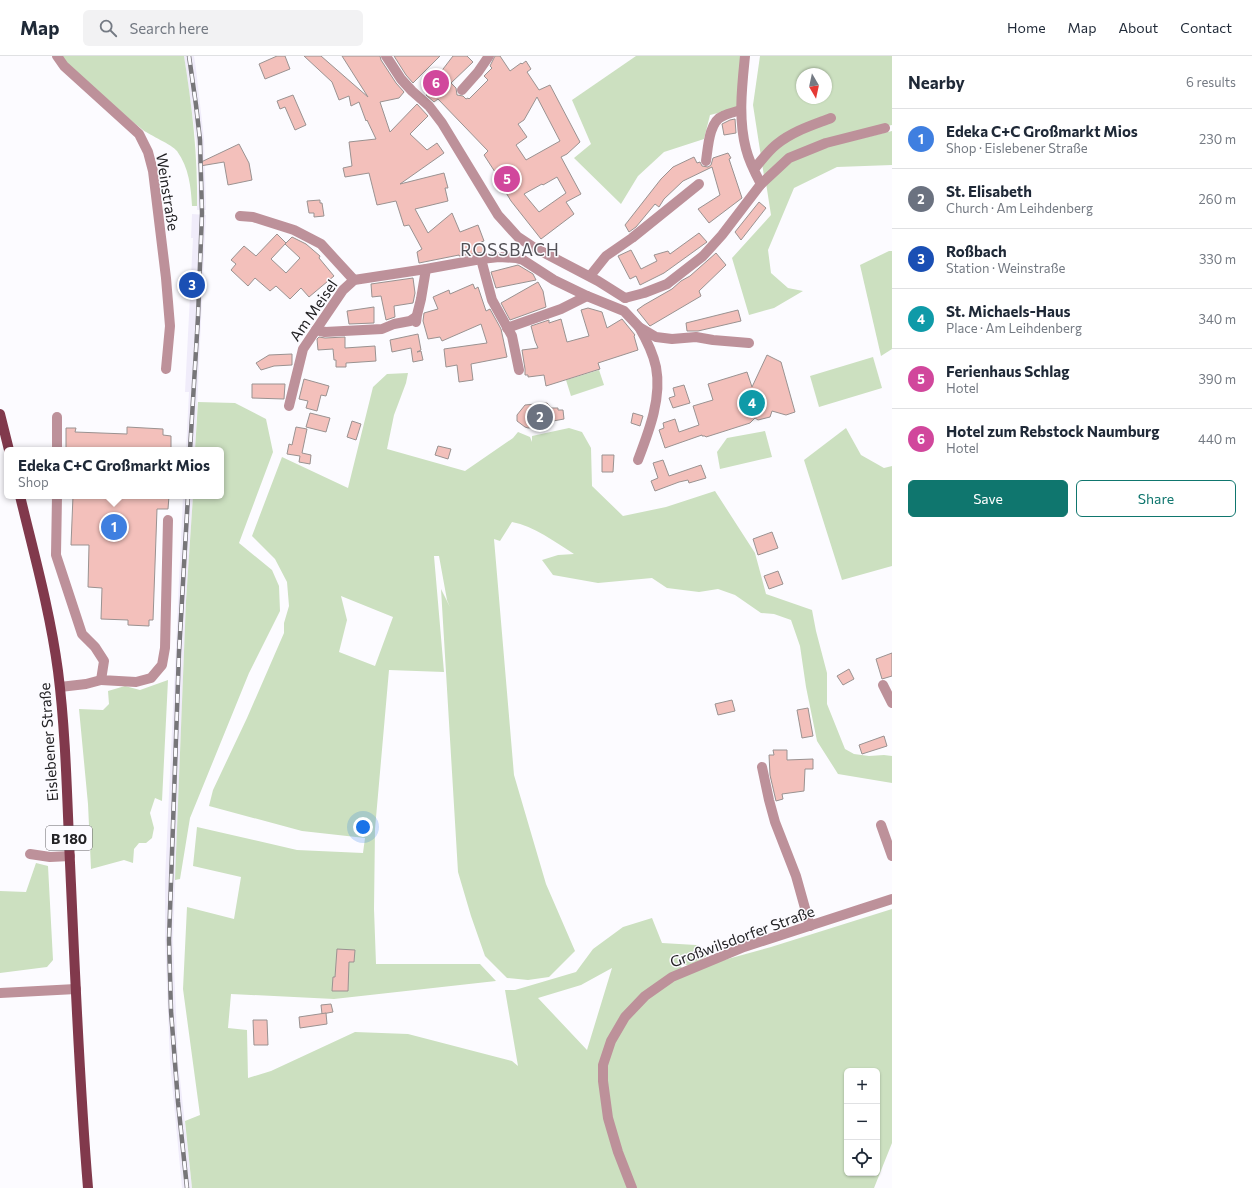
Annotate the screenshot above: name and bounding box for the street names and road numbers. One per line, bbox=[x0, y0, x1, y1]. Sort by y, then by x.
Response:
street label: Weinstraße bbox=[153, 152, 183, 232]
street label: Am Meisel bbox=[285, 276, 341, 344]
street label: Eislebener Straße bbox=[35, 682, 61, 802]
road number: B 180 bbox=[46, 826, 92, 850]
street label: Großwilsdorfer Straße bbox=[667, 901, 817, 971]

